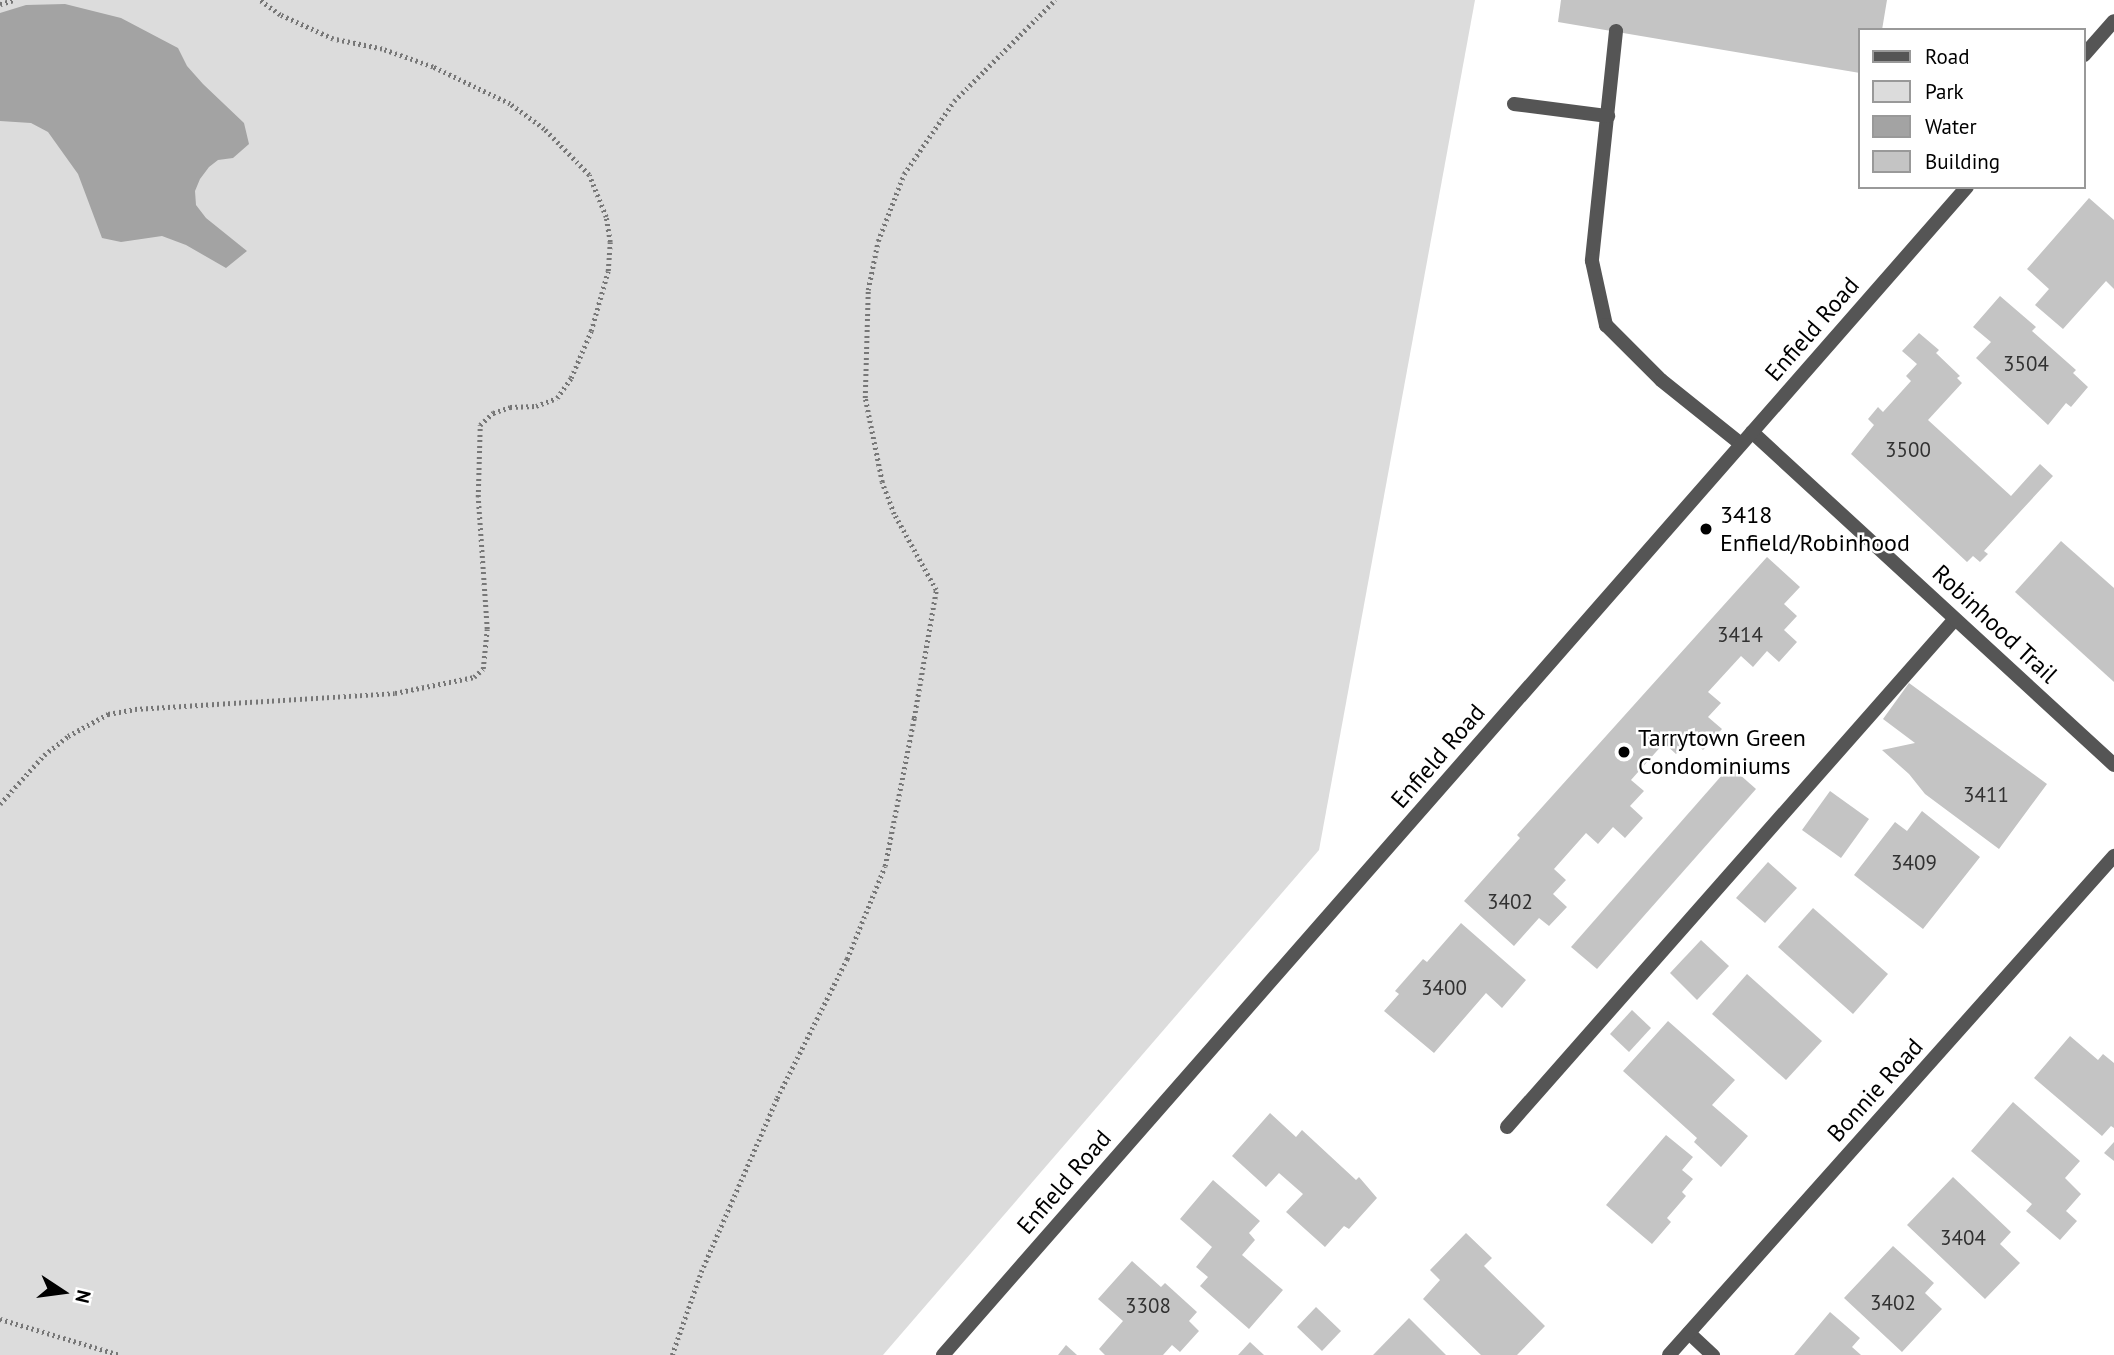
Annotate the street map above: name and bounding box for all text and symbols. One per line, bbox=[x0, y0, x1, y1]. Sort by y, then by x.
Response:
legend bbox=[1858, 28, 2086, 189]
text: Road bbox=[1925, 43, 1969, 70]
text: Park bbox=[1925, 78, 1964, 105]
text: Water bbox=[1925, 113, 1977, 140]
text: Building bbox=[1925, 148, 2000, 175]
street label: Enfield Road bbox=[1759, 271, 1865, 387]
house number: 3504 bbox=[2003, 351, 2049, 377]
house number: 3500 bbox=[1885, 437, 1931, 463]
place label: 3418 Enfield/Robinhood bbox=[1720, 501, 1910, 557]
marker: 3418 Enfield/Robinhood bbox=[1698, 521, 1714, 537]
street label: Robinhood Trail bbox=[1926, 559, 2064, 689]
house number: 3414 bbox=[1717, 622, 1763, 648]
street label: Enfield Road bbox=[1385, 698, 1491, 814]
place label: Tarrytown Green Condominiums bbox=[1638, 724, 1806, 780]
marker: Tarrytown Green Condominiums bbox=[1616, 744, 1632, 760]
house number: 3411 bbox=[1963, 782, 2009, 808]
house number: 3409 bbox=[1891, 850, 1937, 876]
house number: 3402 bbox=[1487, 889, 1533, 915]
house number: 3400 bbox=[1421, 975, 1467, 1001]
street label: Bonnie Road bbox=[1821, 1032, 1929, 1148]
street label: Enfield Road bbox=[1011, 1124, 1117, 1240]
house number: 3404 bbox=[1940, 1225, 1986, 1251]
north arrow bbox=[28, 1257, 98, 1327]
text: N bbox=[70, 1288, 97, 1305]
house number: 3402 bbox=[1870, 1290, 1916, 1316]
house number: 3308 bbox=[1125, 1293, 1171, 1319]

